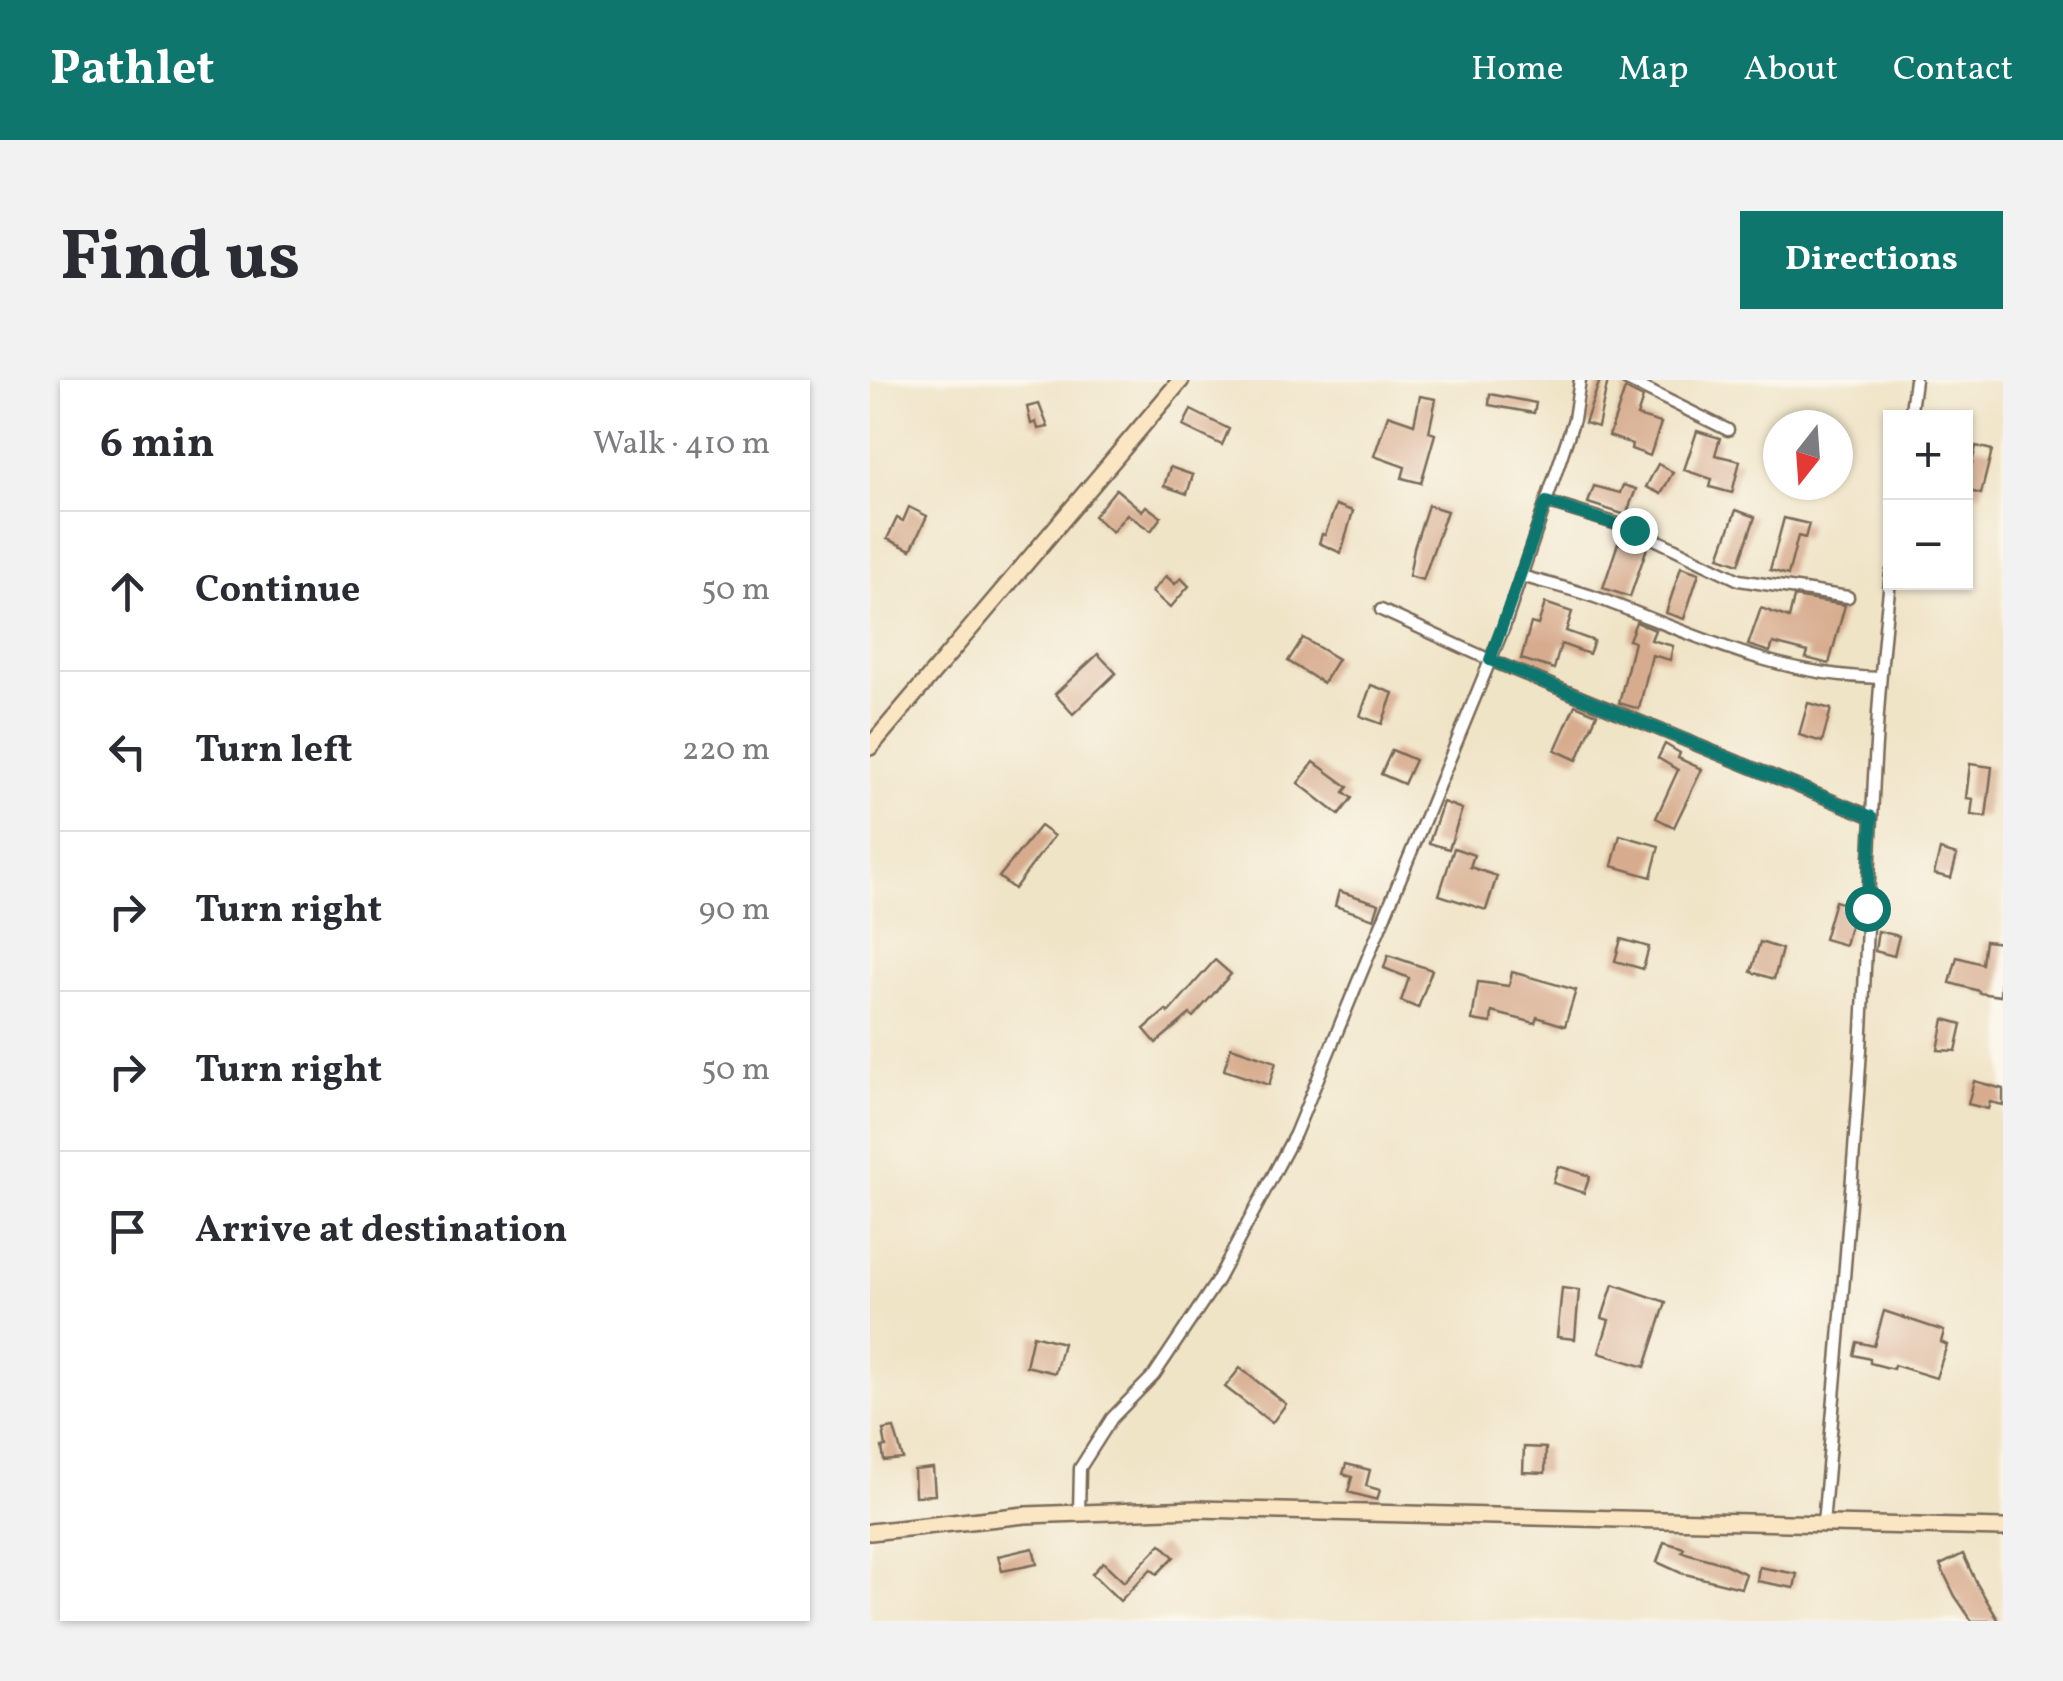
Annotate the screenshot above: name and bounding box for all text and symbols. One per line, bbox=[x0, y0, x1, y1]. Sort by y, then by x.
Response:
text: Pathlet bbox=[50, 37, 215, 104]
text: Home bbox=[1471, 46, 1563, 94]
text: Map bbox=[1618, 46, 1689, 94]
text: About bbox=[1744, 46, 1838, 94]
text: Contact bbox=[1893, 46, 2013, 94]
text: Find us bbox=[60, 211, 300, 309]
button: Directions bbox=[1740, 211, 2003, 309]
north arrow bbox=[1763, 410, 1853, 500]
map controls bbox=[1883, 410, 1973, 590]
button: + bbox=[1883, 410, 1973, 500]
text: 6 min bbox=[100, 416, 215, 475]
text: Walk · 410 m bbox=[593, 423, 770, 467]
button: − bbox=[1883, 500, 1973, 590]
route end bbox=[1612, 508, 1658, 554]
icon: ahead bbox=[100, 564, 155, 619]
text: Continue bbox=[195, 565, 360, 618]
text: 50 m bbox=[701, 569, 770, 613]
icon: left bbox=[100, 724, 155, 779]
text: Turn left bbox=[195, 725, 352, 778]
text: 220 m bbox=[682, 729, 770, 773]
icon: right bbox=[100, 884, 155, 939]
text: Turn right bbox=[195, 885, 382, 938]
route start bbox=[1845, 886, 1891, 932]
text: 90 m bbox=[699, 889, 770, 933]
icon: right bbox=[100, 1044, 155, 1099]
text: Turn right bbox=[195, 1045, 382, 1098]
text: 50 m bbox=[701, 1049, 770, 1093]
icon: arrive bbox=[100, 1204, 155, 1259]
text: Arrive at destination bbox=[195, 1205, 568, 1258]

